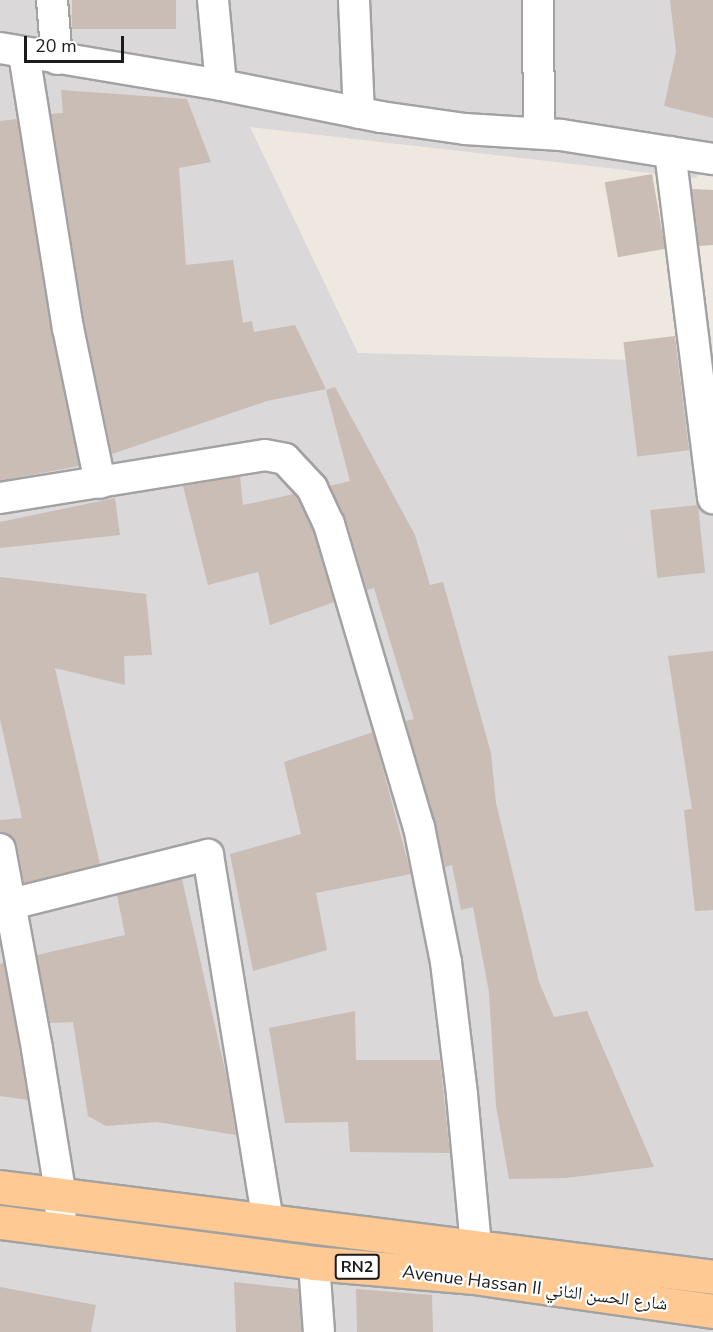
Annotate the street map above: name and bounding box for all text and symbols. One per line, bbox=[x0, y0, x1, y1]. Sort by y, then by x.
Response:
scale bar bbox=[27, 24, 128, 62]
text: 20 m bbox=[35, 34, 77, 58]
road number: RN2 bbox=[334, 1254, 380, 1280]
street label: Avenue Hassan II شارع الحسن الثاني bbox=[401, 1261, 669, 1315]

